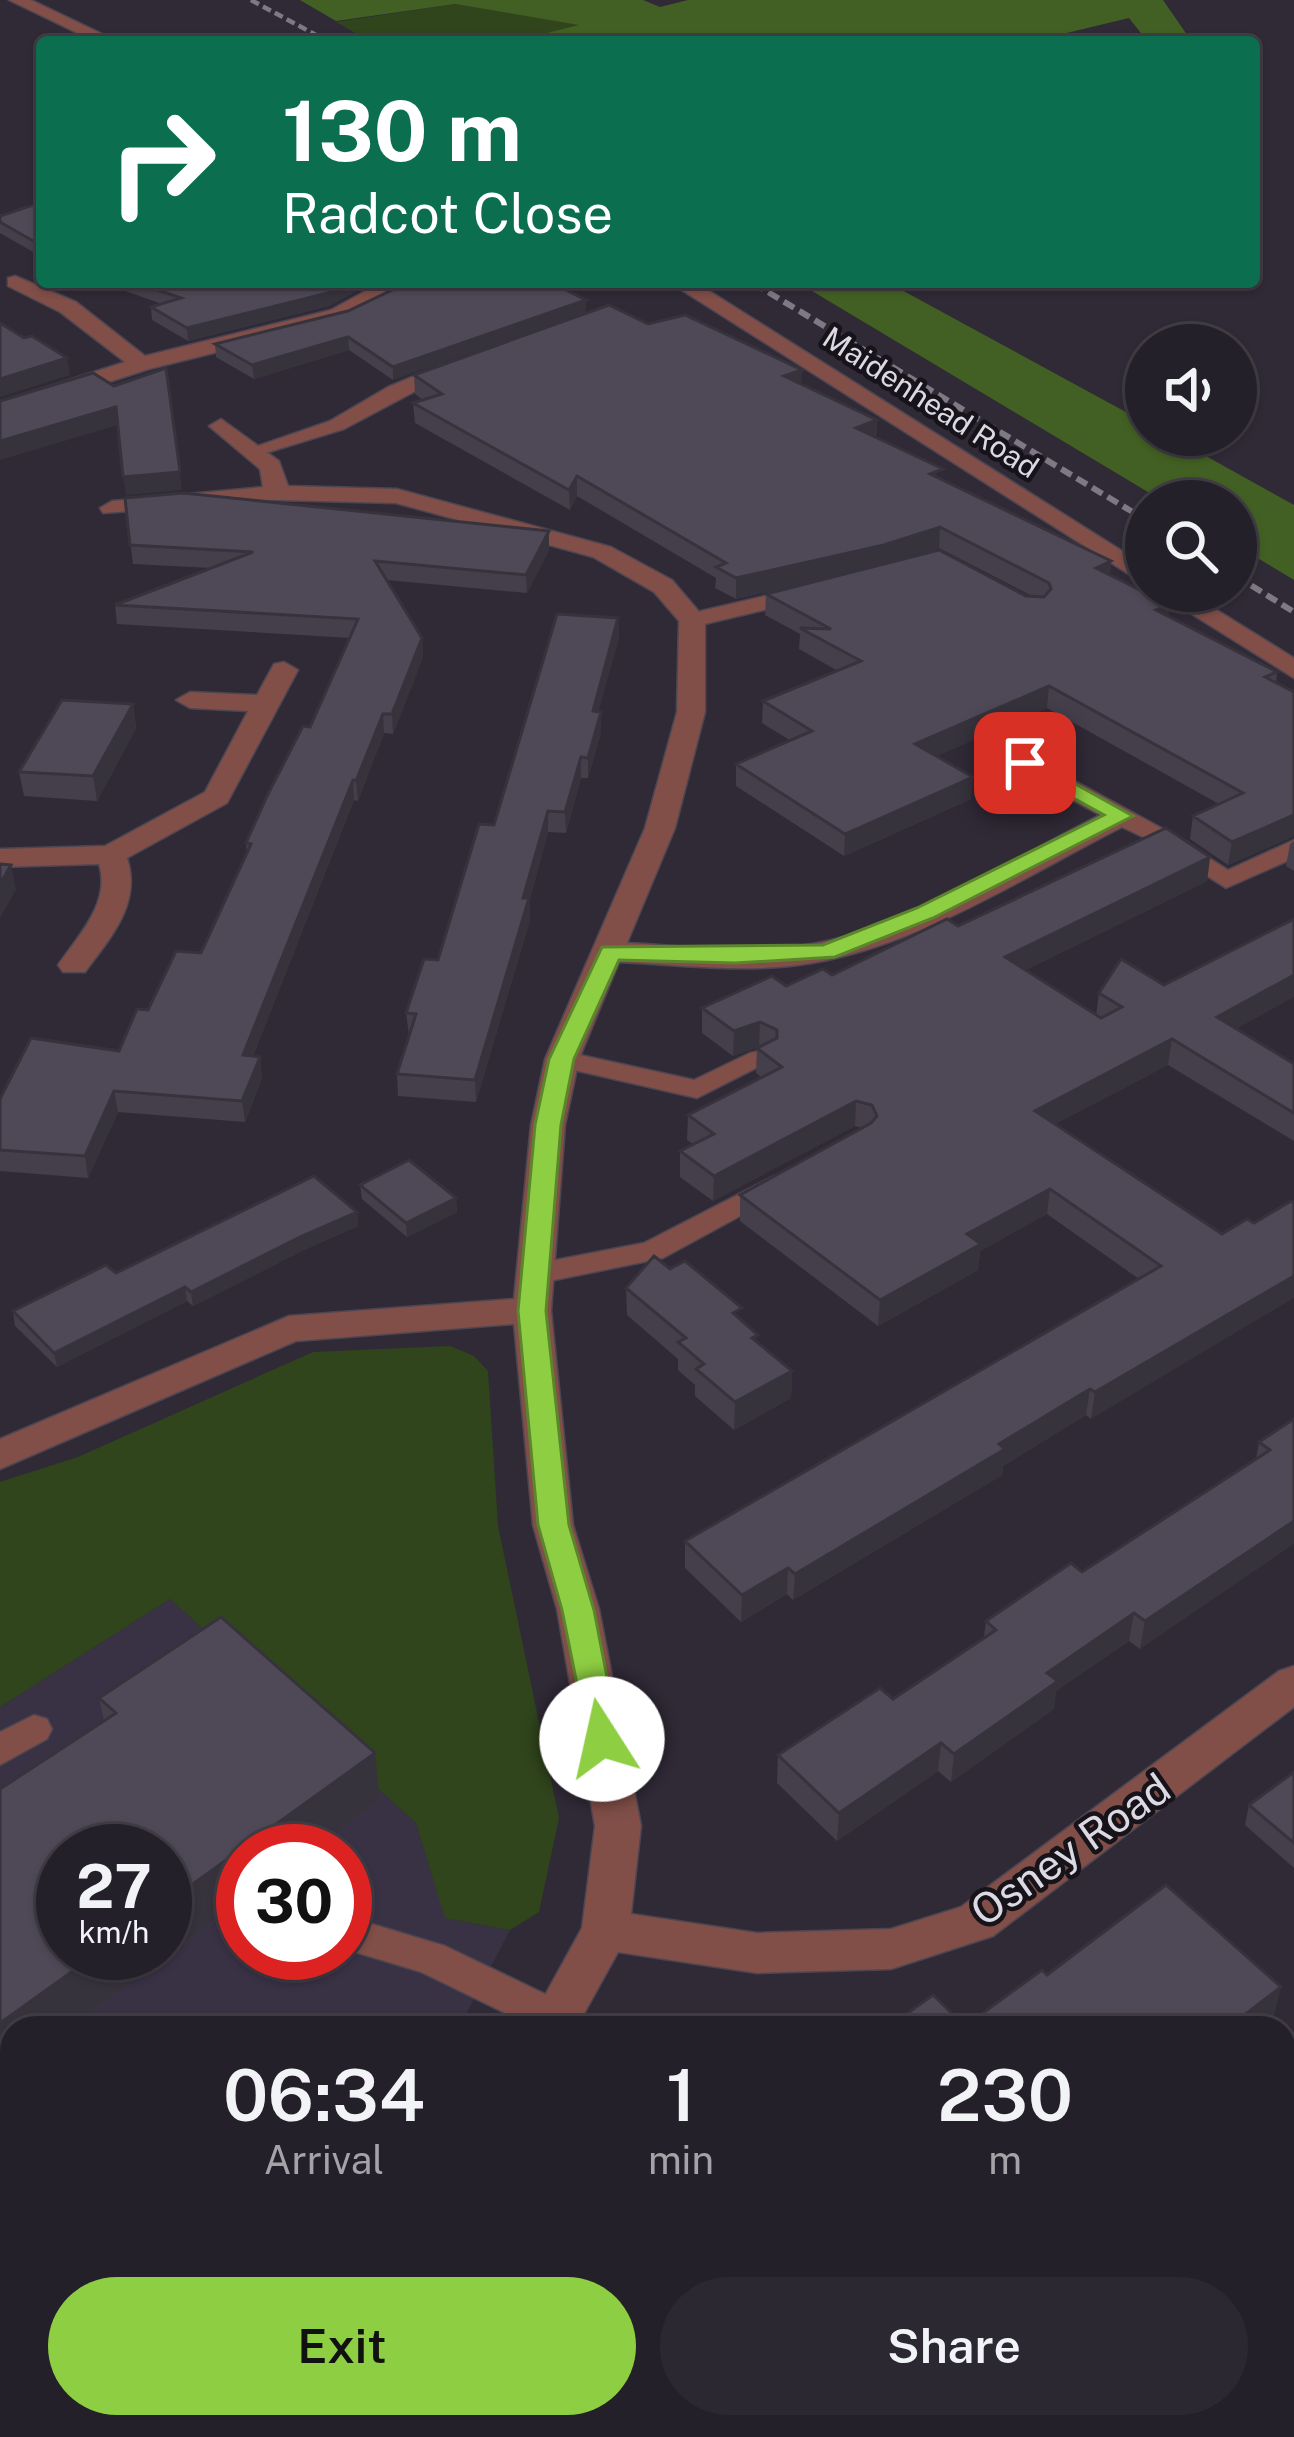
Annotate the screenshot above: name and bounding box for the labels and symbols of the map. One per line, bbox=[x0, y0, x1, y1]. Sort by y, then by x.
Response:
street label: Maidenhead Road bbox=[817, 319, 1045, 485]
pin bbox=[974, 712, 1076, 814]
position arrow bbox=[539, 1676, 665, 1802]
street label: Osney Road bbox=[961, 1763, 1179, 1935]
speed limit sign: 30 bbox=[216, 1824, 372, 1980]

